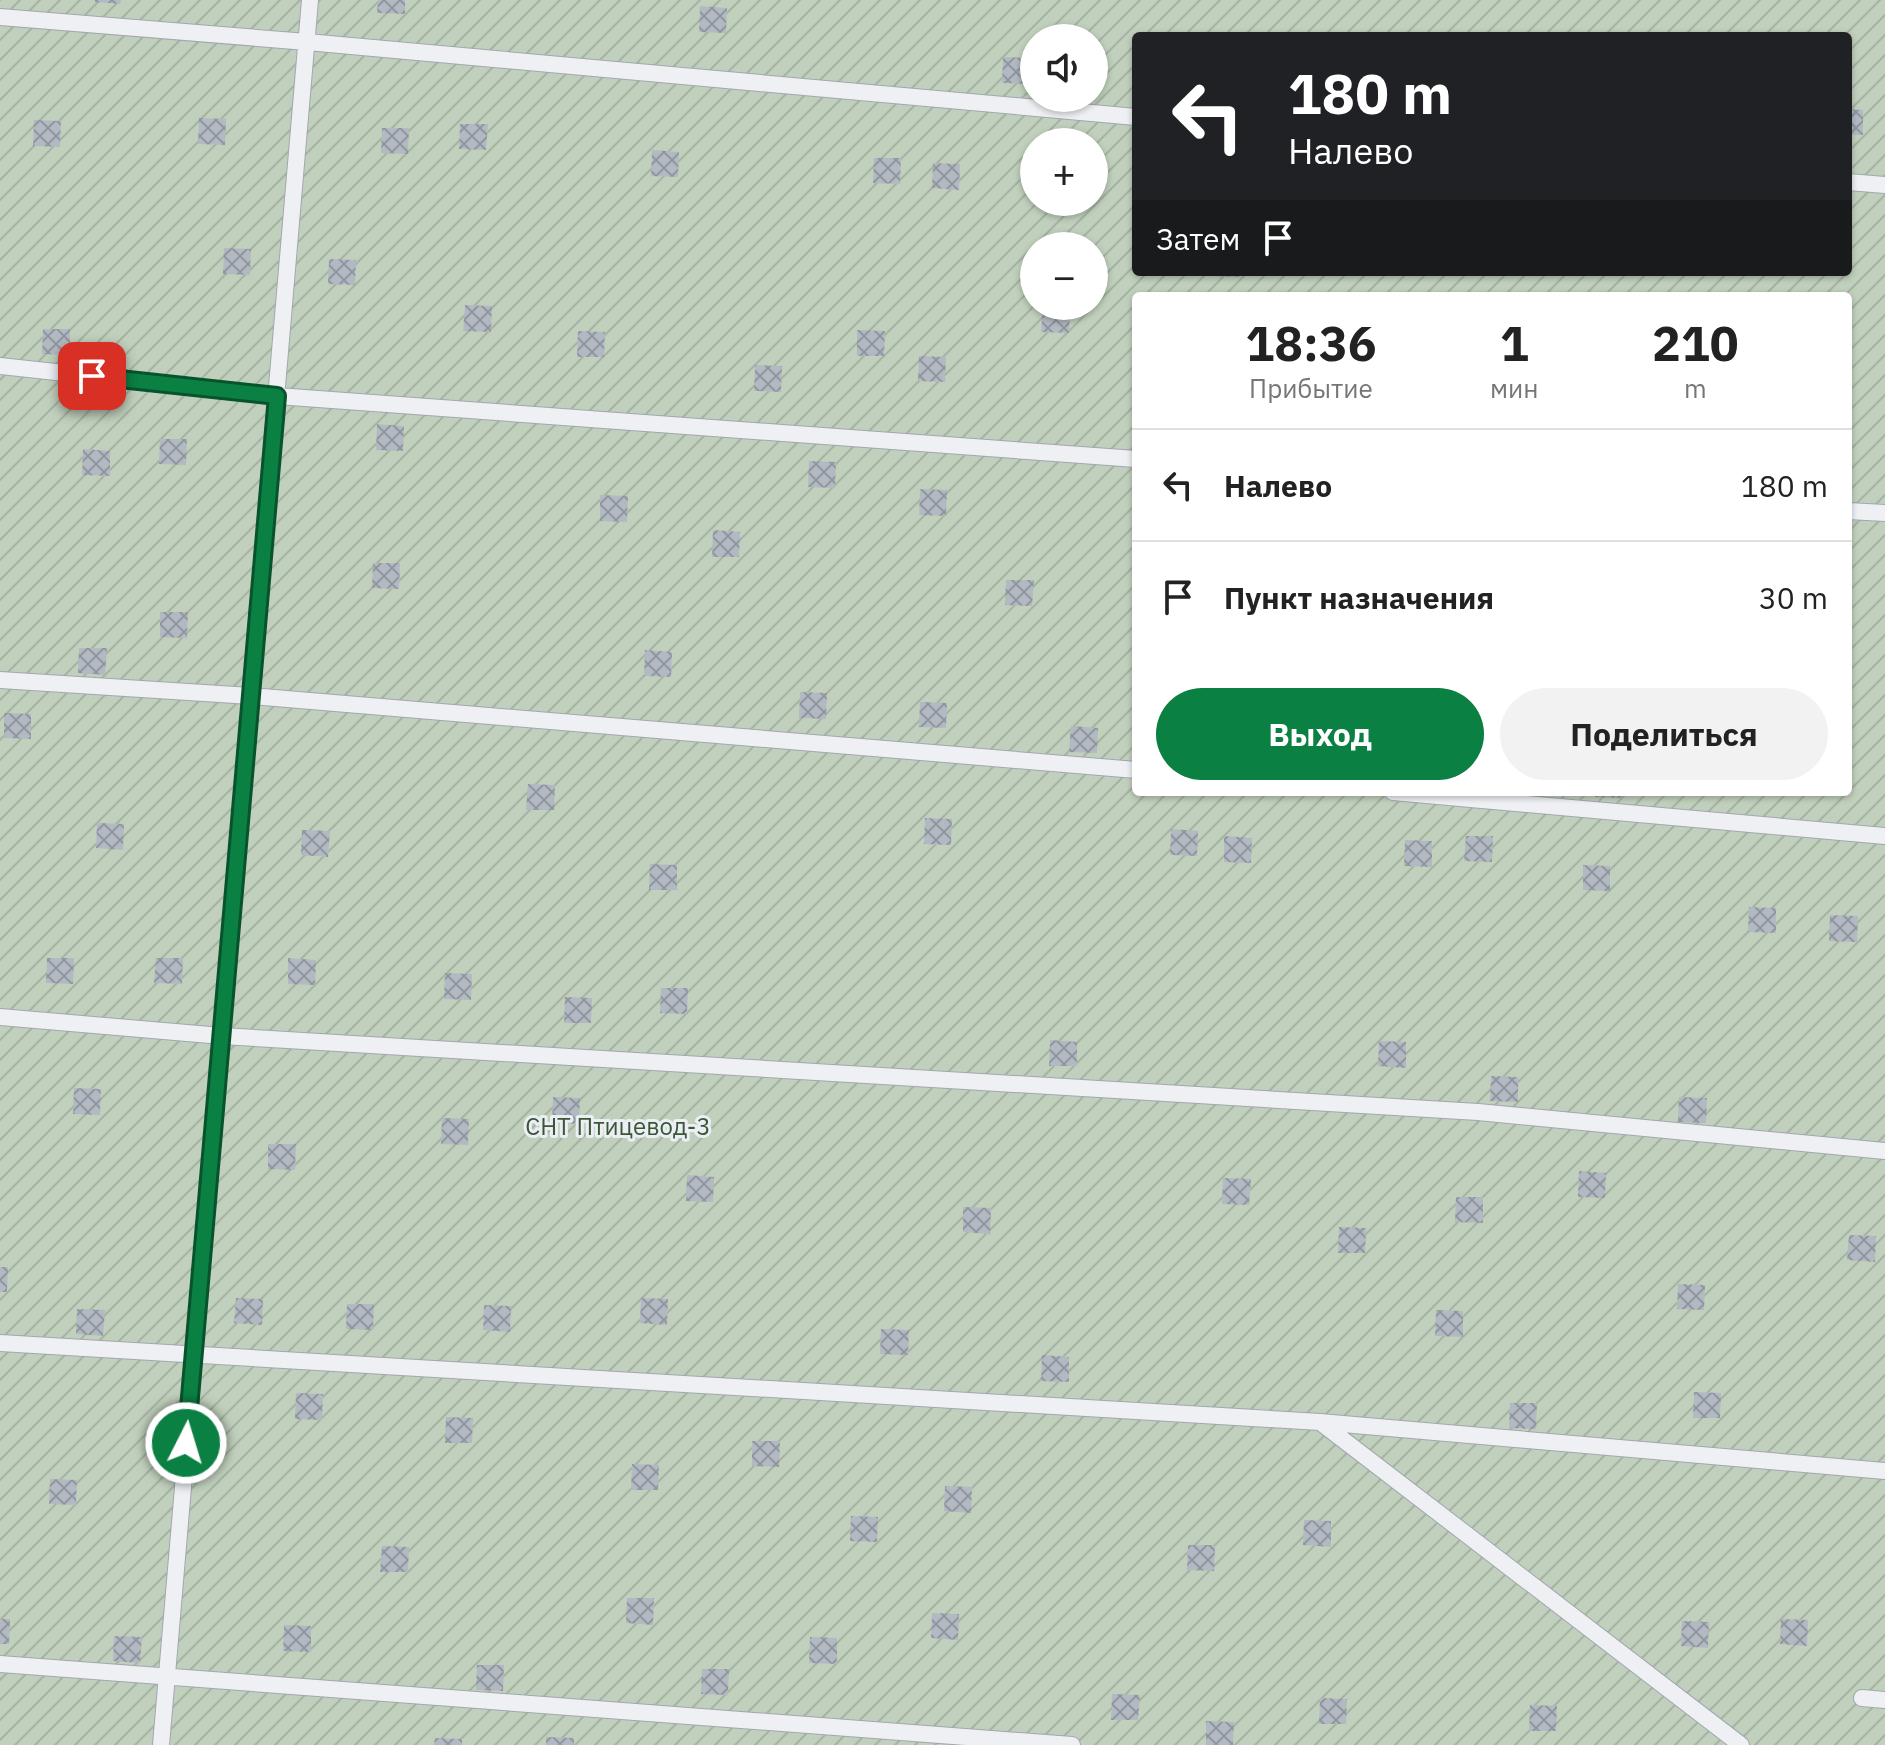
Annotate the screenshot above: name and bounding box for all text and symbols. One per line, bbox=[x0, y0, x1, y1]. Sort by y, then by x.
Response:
map controls bbox=[1020, 24, 1108, 320]
button: sound bbox=[1020, 24, 1108, 112]
text: 180 m bbox=[1288, 57, 1452, 129]
icon: left bbox=[1156, 64, 1260, 168]
text: Налево bbox=[1288, 127, 1413, 174]
button: + bbox=[1020, 128, 1108, 216]
icon: arrive bbox=[1256, 216, 1300, 260]
text: Затем bbox=[1156, 219, 1240, 258]
button: − bbox=[1020, 232, 1108, 320]
text: 18:36 bbox=[1245, 312, 1377, 374]
text: 1 bbox=[1500, 312, 1529, 374]
text: 210 bbox=[1652, 312, 1739, 374]
pin bbox=[58, 342, 126, 410]
icon: arrive bbox=[70, 354, 114, 398]
text: Прибытие bbox=[1249, 371, 1373, 405]
text: мин bbox=[1490, 371, 1539, 405]
text: m bbox=[1684, 371, 1707, 405]
icon: left bbox=[1156, 463, 1200, 507]
text: Налево bbox=[1224, 466, 1332, 505]
text: 180 m bbox=[1741, 466, 1828, 505]
icon: arrive bbox=[1156, 575, 1200, 619]
text: Пункт назначения bbox=[1224, 578, 1494, 617]
text: 30 m bbox=[1759, 578, 1828, 617]
button: Выход bbox=[1156, 688, 1484, 780]
button: Поделиться bbox=[1500, 688, 1828, 780]
park label: СНТ Птицевод-3 bbox=[525, 1110, 711, 1142]
position arrow bbox=[144, 1401, 228, 1485]

